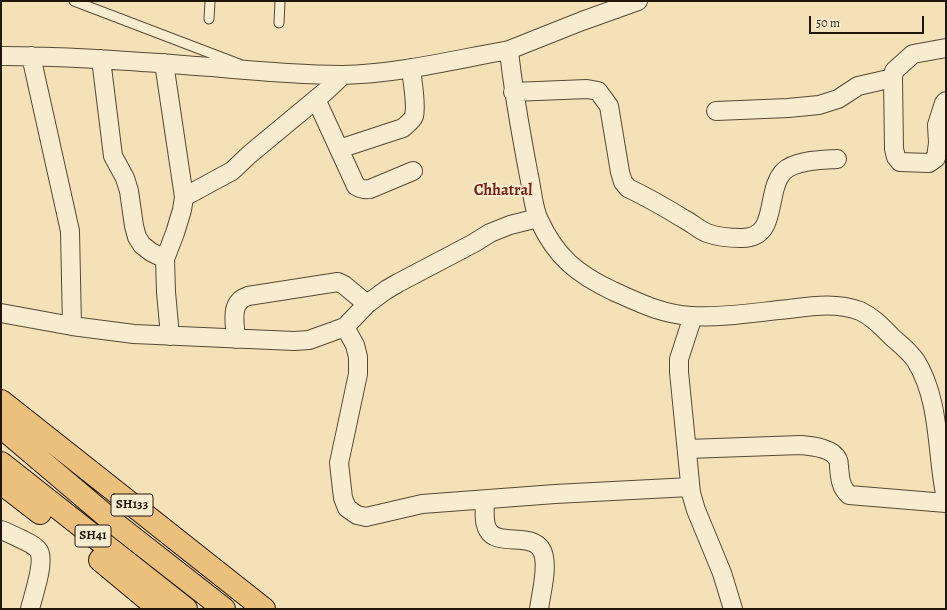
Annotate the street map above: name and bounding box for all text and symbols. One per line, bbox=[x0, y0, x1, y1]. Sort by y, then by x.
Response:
scale bar bbox=[811, 8, 926, 34]
text: 50 m bbox=[816, 15, 840, 31]
district label: Chhatral bbox=[474, 181, 532, 201]
road number: SH133 bbox=[111, 494, 153, 516]
road number: SH41 bbox=[75, 525, 111, 547]

